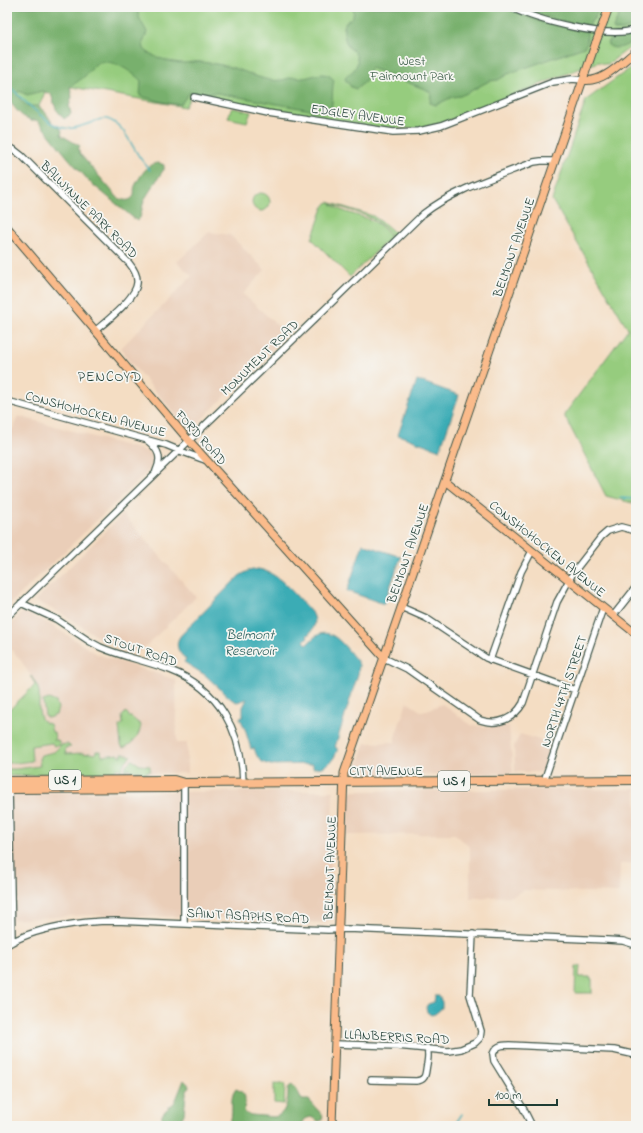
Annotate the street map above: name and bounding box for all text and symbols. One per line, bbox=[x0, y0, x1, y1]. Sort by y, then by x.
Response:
park label: West Fairmount Park bbox=[369, 52, 454, 86]
street label: EDGLEY AVENUE bbox=[310, 100, 406, 131]
street label: BALWYNNE PARK ROAD bbox=[35, 156, 142, 263]
street label: BELMONT AVENUE bbox=[488, 195, 540, 301]
street label: MONUMENT ROAD bbox=[217, 316, 303, 400]
district label: PENCOYD bbox=[78, 367, 142, 388]
street label: CONSHOHOCKEN AVENUE bbox=[23, 387, 168, 442]
street label: FORD ROAD bbox=[170, 405, 231, 470]
street label: CONSHOHOCKEN AVENUE bbox=[485, 496, 609, 602]
street label: BELMONT AVENUE bbox=[382, 501, 434, 607]
water label: Belmont Reservoir bbox=[224, 625, 277, 662]
street label: STOUT ROAD bbox=[101, 629, 180, 672]
street label: NORTH 47TH STREET bbox=[536, 633, 593, 750]
street label: CITY AVENUE bbox=[349, 762, 423, 781]
road number: US 1 bbox=[49, 770, 81, 790]
road number: US 1 bbox=[438, 771, 470, 791]
street label: BELMONT AVENUE bbox=[319, 816, 342, 921]
street label: SAINT ASAPHS ROAD bbox=[186, 904, 310, 929]
street label: LLANBERRIS ROAD bbox=[344, 1025, 450, 1050]
scale bar bbox=[489, 1081, 557, 1107]
text: 100 m bbox=[495, 1087, 522, 1105]

